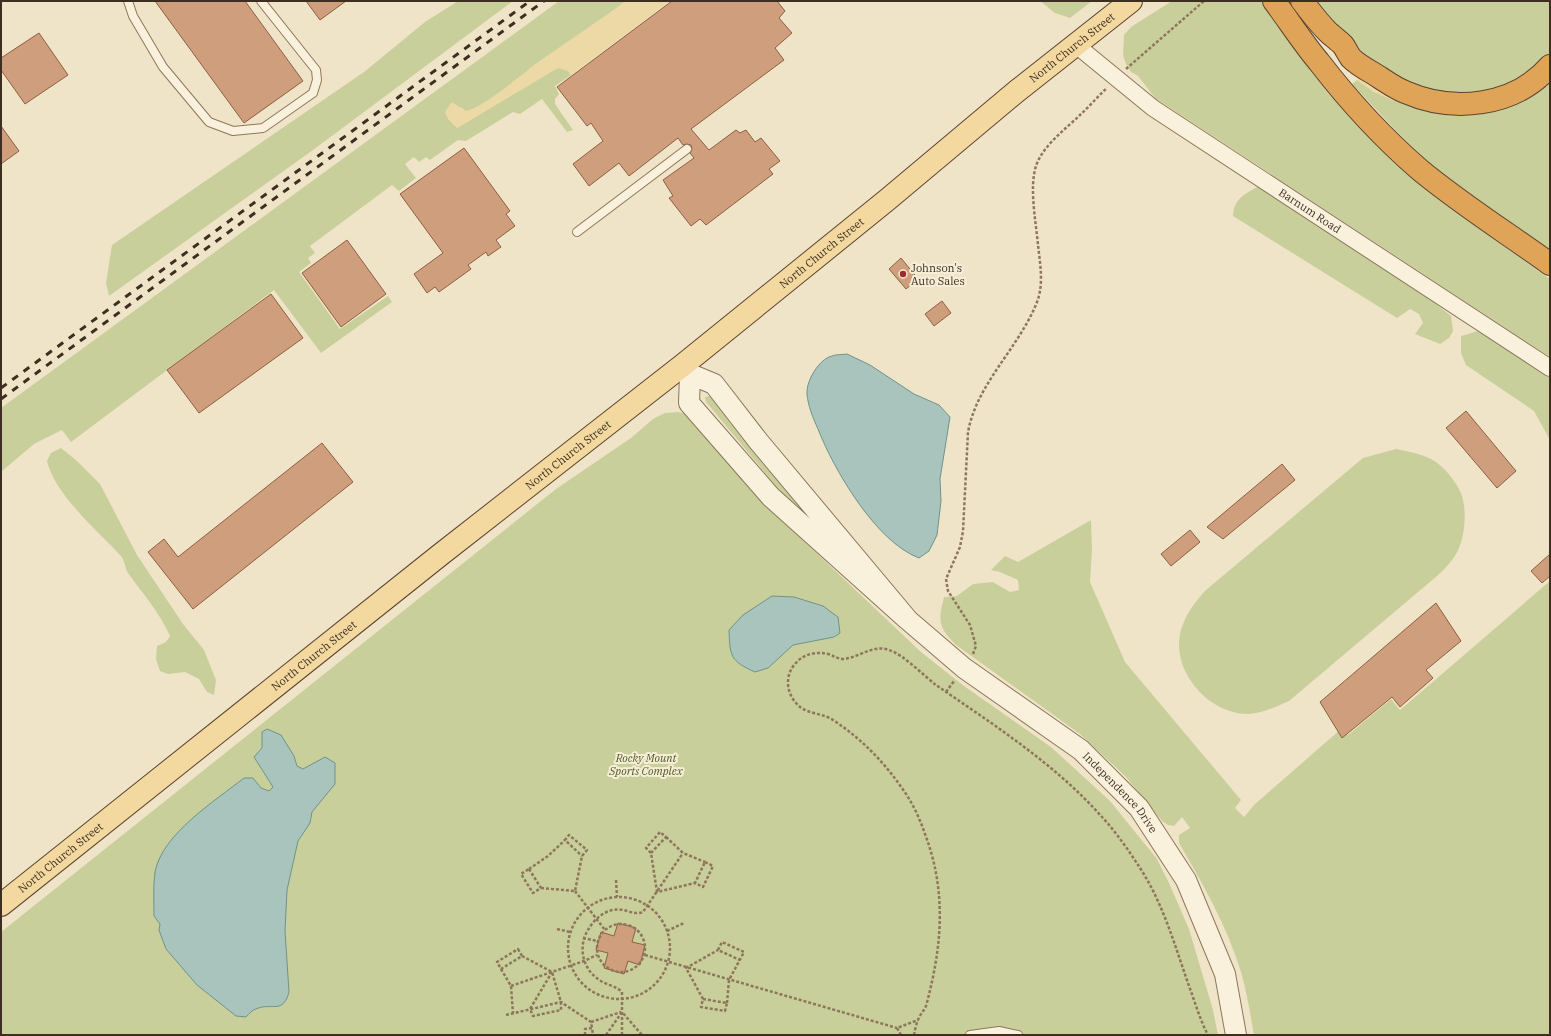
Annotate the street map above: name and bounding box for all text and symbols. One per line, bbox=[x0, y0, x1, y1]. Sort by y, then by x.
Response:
street label: North Church Street bbox=[1027, 10, 1118, 86]
street label: Barnum Road bbox=[1276, 185, 1344, 236]
street label: North Church Street bbox=[776, 215, 867, 291]
place label: Johnson's Auto Sales bbox=[911, 261, 965, 288]
marker: Johnson's Auto Sales bbox=[898, 269, 908, 279]
street label: North Church Street bbox=[522, 417, 614, 493]
street label: North Church Street bbox=[268, 617, 359, 694]
street label: Independence Drive bbox=[1080, 749, 1160, 836]
park label: Rocky Mount Sports Complex bbox=[608, 751, 683, 778]
street label: North Church Street bbox=[15, 819, 106, 896]

